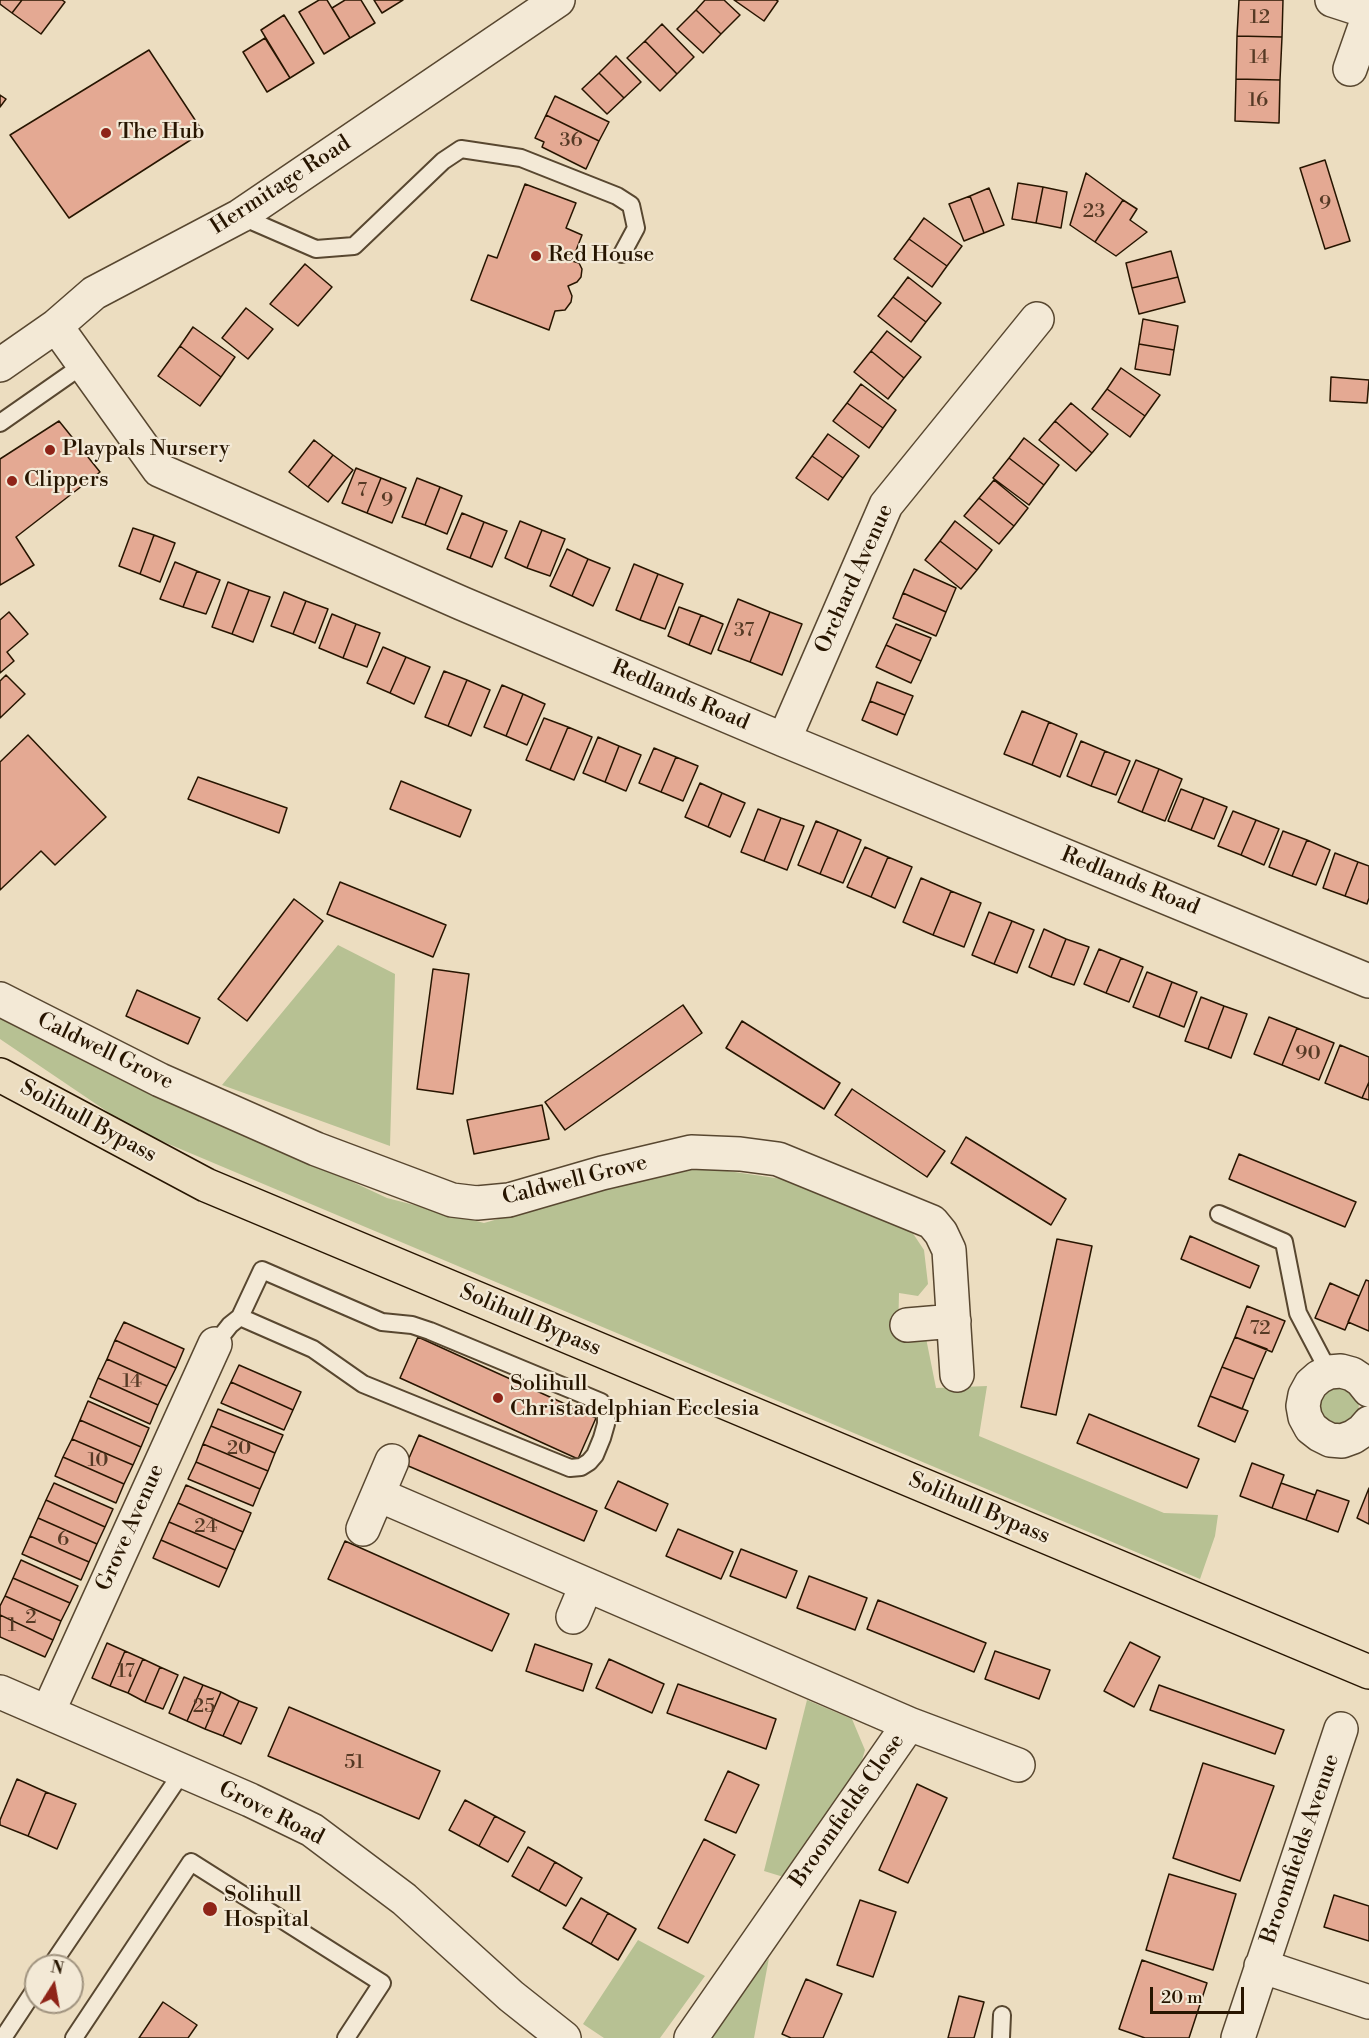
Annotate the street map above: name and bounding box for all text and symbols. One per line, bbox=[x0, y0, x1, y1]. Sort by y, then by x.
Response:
house number: 12 bbox=[1250, 6, 1270, 30]
house number: 14 bbox=[1249, 46, 1269, 70]
house number: 16 bbox=[1248, 89, 1268, 113]
place label: The Hub bbox=[118, 120, 205, 146]
marker: The Hub bbox=[99, 126, 113, 140]
house number: 36 bbox=[559, 129, 583, 153]
street label: Hermitage Road bbox=[206, 131, 356, 241]
house number: 9 bbox=[1319, 192, 1331, 216]
house number: 23 bbox=[1083, 200, 1105, 224]
place label: Red House bbox=[548, 243, 654, 269]
marker: Red House bbox=[529, 249, 543, 263]
place label: Playpals Nursery bbox=[62, 437, 230, 463]
marker: Playpals Nursery bbox=[43, 443, 57, 457]
place label: Clippers bbox=[24, 468, 109, 494]
marker: Clippers bbox=[5, 474, 19, 488]
house number: 7 bbox=[357, 479, 367, 503]
house number: 9 bbox=[381, 489, 393, 513]
street label: Orchard Avenue bbox=[810, 500, 900, 658]
house number: 37 bbox=[734, 619, 754, 643]
street label: Redlands Road bbox=[607, 655, 753, 737]
street label: Redlands Road bbox=[1057, 842, 1203, 922]
street label: Caldwell Grove bbox=[33, 1008, 177, 1096]
house number: 90 bbox=[1295, 1042, 1321, 1066]
street label: Solihull Bypass bbox=[15, 1075, 161, 1169]
street label: Caldwell Grove bbox=[500, 1150, 650, 1212]
street label: Solihull Bypass bbox=[455, 1279, 605, 1363]
house number: 72 bbox=[1249, 1317, 1271, 1341]
house number: 14 bbox=[122, 1370, 142, 1394]
place label: Solihull Christadelphian Ecclesia bbox=[510, 1372, 759, 1424]
marker: Solihull Christadelphian Ecclesia bbox=[491, 1391, 505, 1405]
house number: 20 bbox=[227, 1437, 251, 1461]
house number: 10 bbox=[87, 1449, 109, 1473]
street label: Grove Avenue bbox=[91, 1460, 171, 1596]
street label: Solihull Bypass bbox=[904, 1467, 1054, 1551]
house number: 24 bbox=[194, 1515, 218, 1539]
house number: 6 bbox=[57, 1528, 69, 1552]
house number: 2 bbox=[25, 1606, 37, 1630]
house number: 1 bbox=[8, 1614, 16, 1638]
house number: 17 bbox=[117, 1660, 135, 1684]
house number: 25 bbox=[193, 1695, 215, 1719]
street label: Broomfields Close bbox=[785, 1729, 911, 1893]
house number: 51 bbox=[344, 1751, 364, 1775]
street label: Broomfields Avenue bbox=[1256, 1751, 1346, 1947]
street label: Grove Road bbox=[214, 1776, 328, 1852]
place label: Solihull Hospital bbox=[224, 1883, 309, 1934]
marker: Solihull Hospital bbox=[201, 1900, 219, 1918]
north arrow bbox=[24, 1954, 84, 2014]
text: N bbox=[49, 1957, 65, 1979]
scale bar bbox=[1153, 1975, 1248, 2013]
text: 20 m bbox=[1161, 1986, 1203, 2009]

